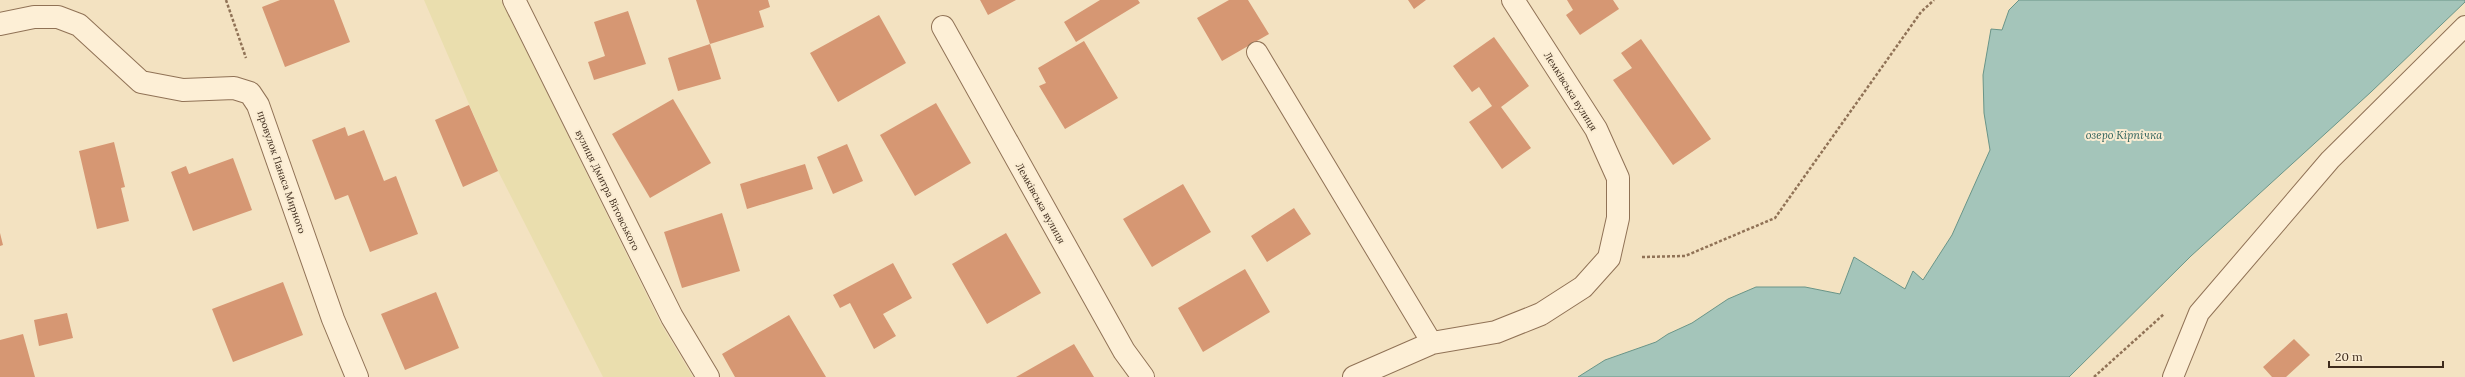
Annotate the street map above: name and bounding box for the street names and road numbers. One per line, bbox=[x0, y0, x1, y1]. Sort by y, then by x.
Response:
street label: Лемківська вулиця bbox=[1541, 49, 1600, 133]
street label: провулок Панаса Мирного bbox=[254, 109, 309, 235]
street label: вулиця Дмитра Вітовського bbox=[573, 128, 643, 253]
street label: Лемківська вулиця bbox=[1013, 160, 1068, 246]

